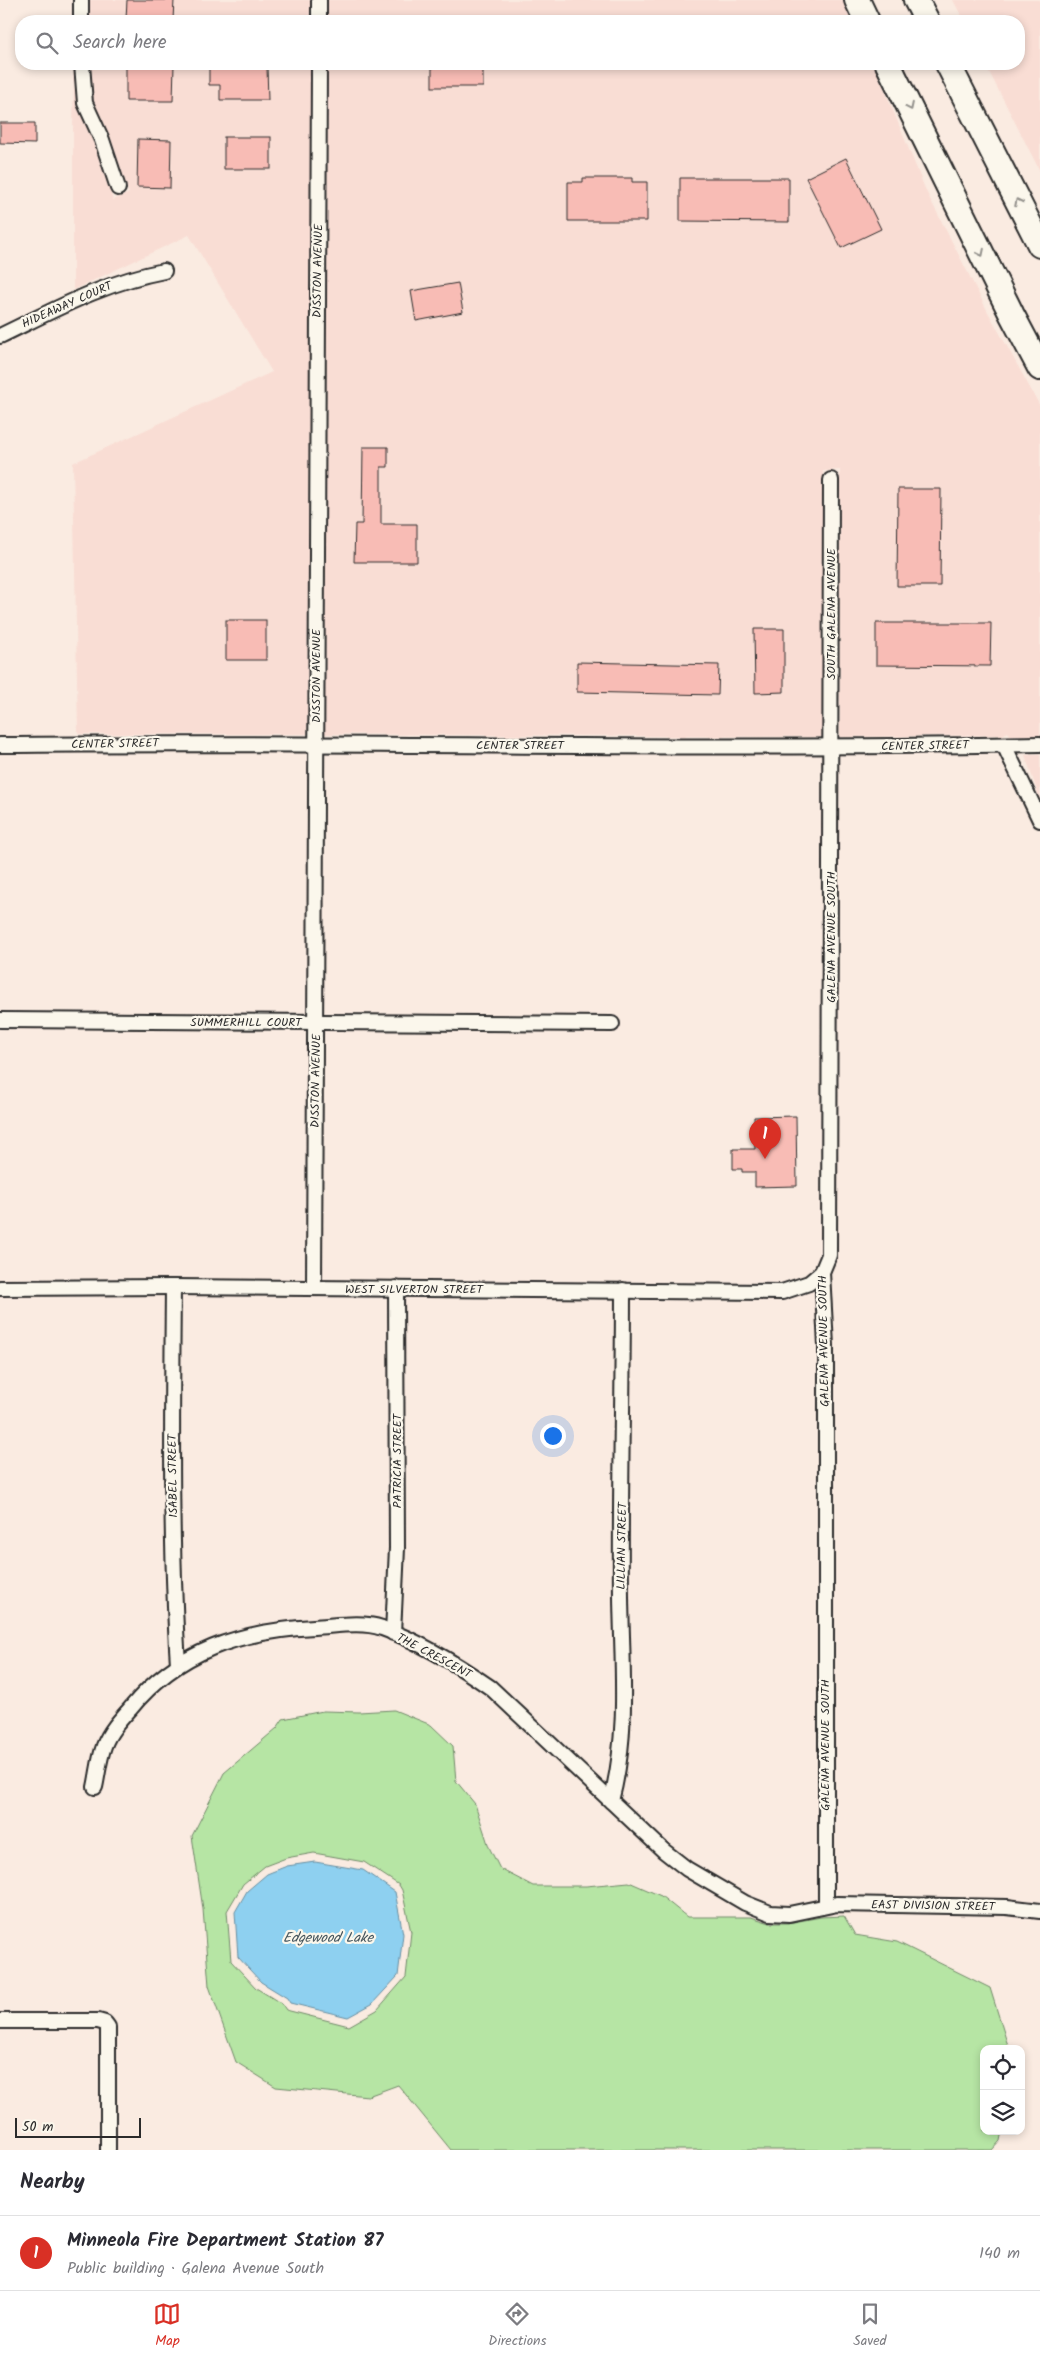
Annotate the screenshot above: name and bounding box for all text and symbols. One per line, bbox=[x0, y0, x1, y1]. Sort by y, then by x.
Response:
search box bbox=[15, 15, 1025, 70]
text: Search here bbox=[73, 28, 167, 58]
icon: search bbox=[33, 29, 61, 57]
one-way arrow bbox=[903, 102, 913, 111]
one-way arrow bbox=[1014, 198, 1024, 207]
street label: DISSTON AVENUE bbox=[308, 223, 328, 318]
one-way arrow bbox=[975, 248, 985, 257]
street label: HIDEAWAY COURT bbox=[19, 276, 117, 333]
street label: SOUTH GALENA AVENUE bbox=[822, 547, 841, 680]
street label: DISSTON AVENUE bbox=[307, 628, 326, 723]
street label: CENTER STREET bbox=[71, 734, 161, 754]
street label: CENTER STREET bbox=[476, 736, 566, 755]
street label: CENTER STREET bbox=[881, 736, 971, 756]
street label: GALENA AVENUE SOUTH bbox=[822, 871, 841, 1003]
street label: SUMMERHILL COURT bbox=[190, 1013, 303, 1032]
street label: DISSTON AVENUE bbox=[306, 1033, 326, 1128]
pin: 1 bbox=[749, 1118, 781, 1159]
street label: GALENA AVENUE SOUTH bbox=[813, 1275, 835, 1407]
street label: WEST SILVERTON STREET bbox=[345, 1280, 485, 1299]
street label: PATRICIA STREET bbox=[388, 1412, 407, 1508]
your location bbox=[540, 1423, 566, 1449]
street label: ISABEL STREET bbox=[163, 1432, 183, 1518]
street label: LILLIAN STREET bbox=[612, 1500, 632, 1590]
street label: THE CRESCENT bbox=[393, 1628, 476, 1685]
street label: GALENA AVENUE SOUTH bbox=[816, 1679, 835, 1811]
street label: EAST DIVISION STREET bbox=[871, 1895, 997, 1917]
water label: Edgewood Lake bbox=[283, 1927, 375, 1949]
map controls bbox=[980, 2045, 1025, 2135]
button: locate bbox=[980, 2045, 1025, 2090]
button: layers bbox=[980, 2090, 1025, 2135]
scale bar bbox=[15, 2115, 141, 2138]
text: 50 m bbox=[22, 2116, 53, 2138]
text: Nearby bbox=[20, 2166, 85, 2199]
text: Minneola Fire Department Station 87 bbox=[67, 2226, 384, 2256]
text: 1 bbox=[34, 2241, 38, 2266]
text: 140 m bbox=[979, 2241, 1020, 2266]
text: Public building · Galena Avenue South bbox=[67, 2256, 324, 2281]
tab: Map bbox=[153, 2300, 181, 2352]
tab: Directions bbox=[488, 2300, 546, 2352]
tab: Saved bbox=[853, 2300, 887, 2352]

